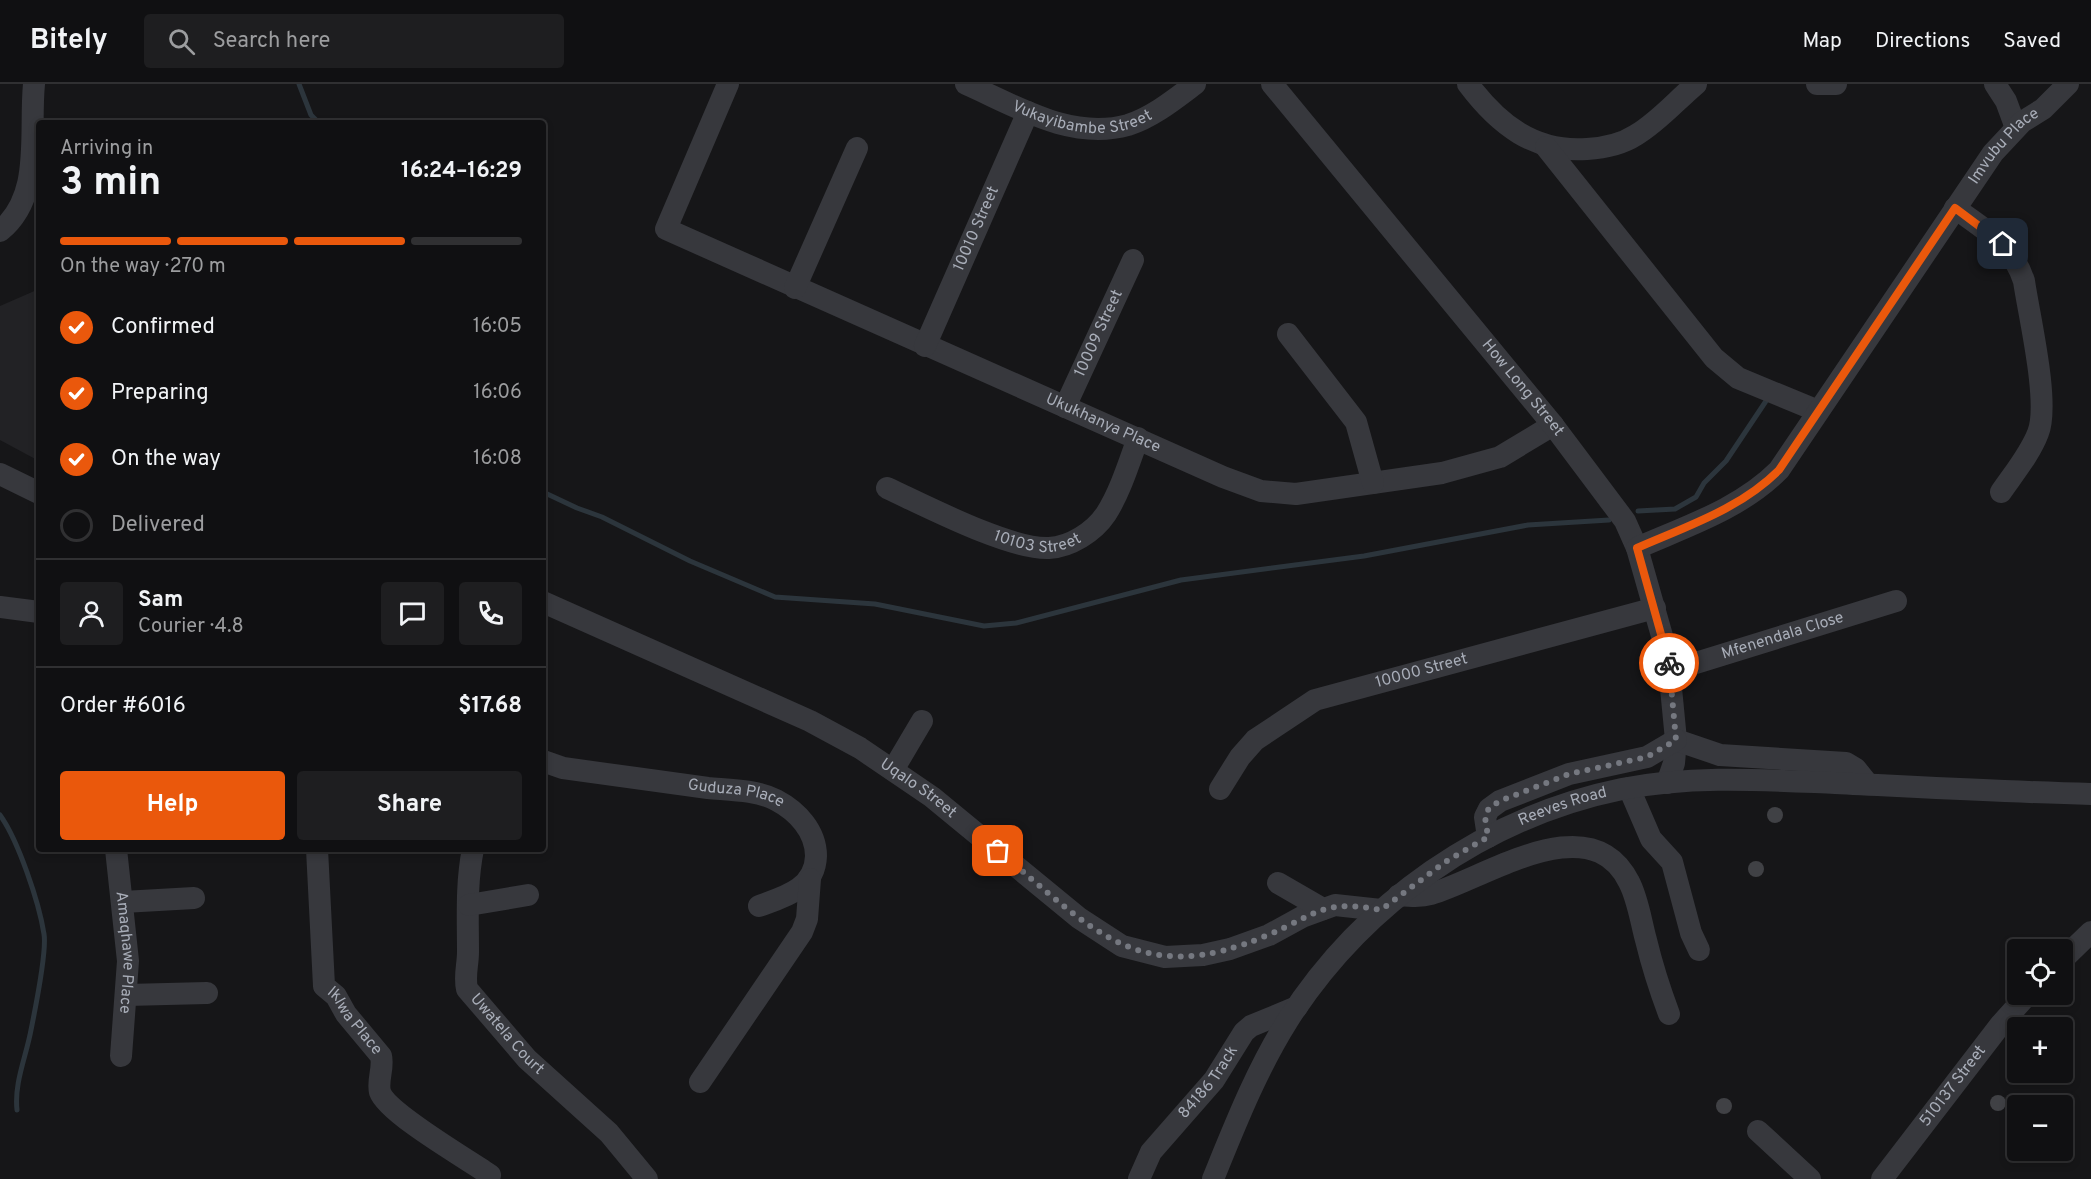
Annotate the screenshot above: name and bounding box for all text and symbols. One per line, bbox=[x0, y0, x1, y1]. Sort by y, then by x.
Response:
search box bbox=[144, 14, 564, 68]
text: Bitely bbox=[30, 23, 108, 59]
icon: search bbox=[165, 25, 198, 58]
text: Search here bbox=[213, 28, 330, 55]
text: Map bbox=[1802, 28, 1842, 55]
text: Directions bbox=[1875, 28, 1970, 55]
text: Saved bbox=[2003, 28, 2061, 55]
street label: Vukayibambe Street bbox=[1009, 97, 1156, 139]
street label: Imvubu Place bbox=[1965, 104, 2043, 188]
text: Arriving in bbox=[60, 136, 153, 162]
text: 16:24–16:29 bbox=[401, 158, 522, 185]
text: 3 min bbox=[60, 160, 161, 209]
street label: 10010 Street bbox=[949, 183, 1004, 274]
pin bbox=[1977, 218, 2028, 269]
icon: home bbox=[1986, 227, 2019, 260]
text: On the way · 270 m bbox=[60, 254, 226, 280]
street label: 10009 Street bbox=[1070, 287, 1128, 380]
icon: check bbox=[60, 311, 93, 344]
text: Confirmed bbox=[111, 314, 215, 341]
text: 16:05 bbox=[473, 314, 522, 340]
street label: How Long Street bbox=[1477, 336, 1568, 440]
icon: check bbox=[60, 377, 93, 410]
text: Preparing bbox=[111, 380, 209, 407]
text: 16:06 bbox=[473, 380, 522, 406]
street label: Ukukhanya Place bbox=[1042, 389, 1163, 458]
icon: check bbox=[60, 443, 93, 476]
text: On the way bbox=[111, 446, 221, 473]
text: 16:08 bbox=[473, 446, 522, 472]
text: Delivered bbox=[111, 512, 205, 539]
street label: 10103 Street bbox=[991, 526, 1085, 558]
button: person bbox=[60, 582, 123, 645]
button: chat bbox=[381, 582, 444, 645]
button: phone bbox=[459, 582, 522, 645]
text: Sam bbox=[138, 587, 183, 614]
street label: Mfenendala Close bbox=[1719, 608, 1846, 664]
text: Courier · 4.8 bbox=[138, 614, 244, 640]
courier bbox=[1639, 633, 1699, 693]
icon: bike bbox=[1653, 647, 1686, 680]
street label: 10000 Street bbox=[1373, 649, 1470, 693]
text: Order #6016 bbox=[60, 693, 186, 720]
text: $17.68 bbox=[458, 693, 522, 720]
street label: Uqalo Street bbox=[876, 754, 960, 823]
button: Help bbox=[60, 771, 285, 840]
button: Share bbox=[297, 771, 522, 840]
street label: Guduza Place bbox=[686, 775, 788, 813]
street label: Reeves Road bbox=[1515, 783, 1609, 831]
pin bbox=[972, 825, 1023, 876]
icon: bag bbox=[981, 834, 1014, 867]
street label: Amaqhawe Place bbox=[111, 890, 138, 1014]
map controls bbox=[2007, 939, 2073, 1161]
button: locate bbox=[2007, 939, 2073, 1005]
street label: Iklwa Place bbox=[323, 983, 386, 1059]
street label: Uwatela Court bbox=[465, 990, 548, 1080]
button: + bbox=[2007, 1017, 2073, 1083]
street label: 84186 Track bbox=[1174, 1042, 1243, 1123]
street label: 510137 Street bbox=[1916, 1042, 1991, 1131]
button: − bbox=[2007, 1095, 2073, 1161]

